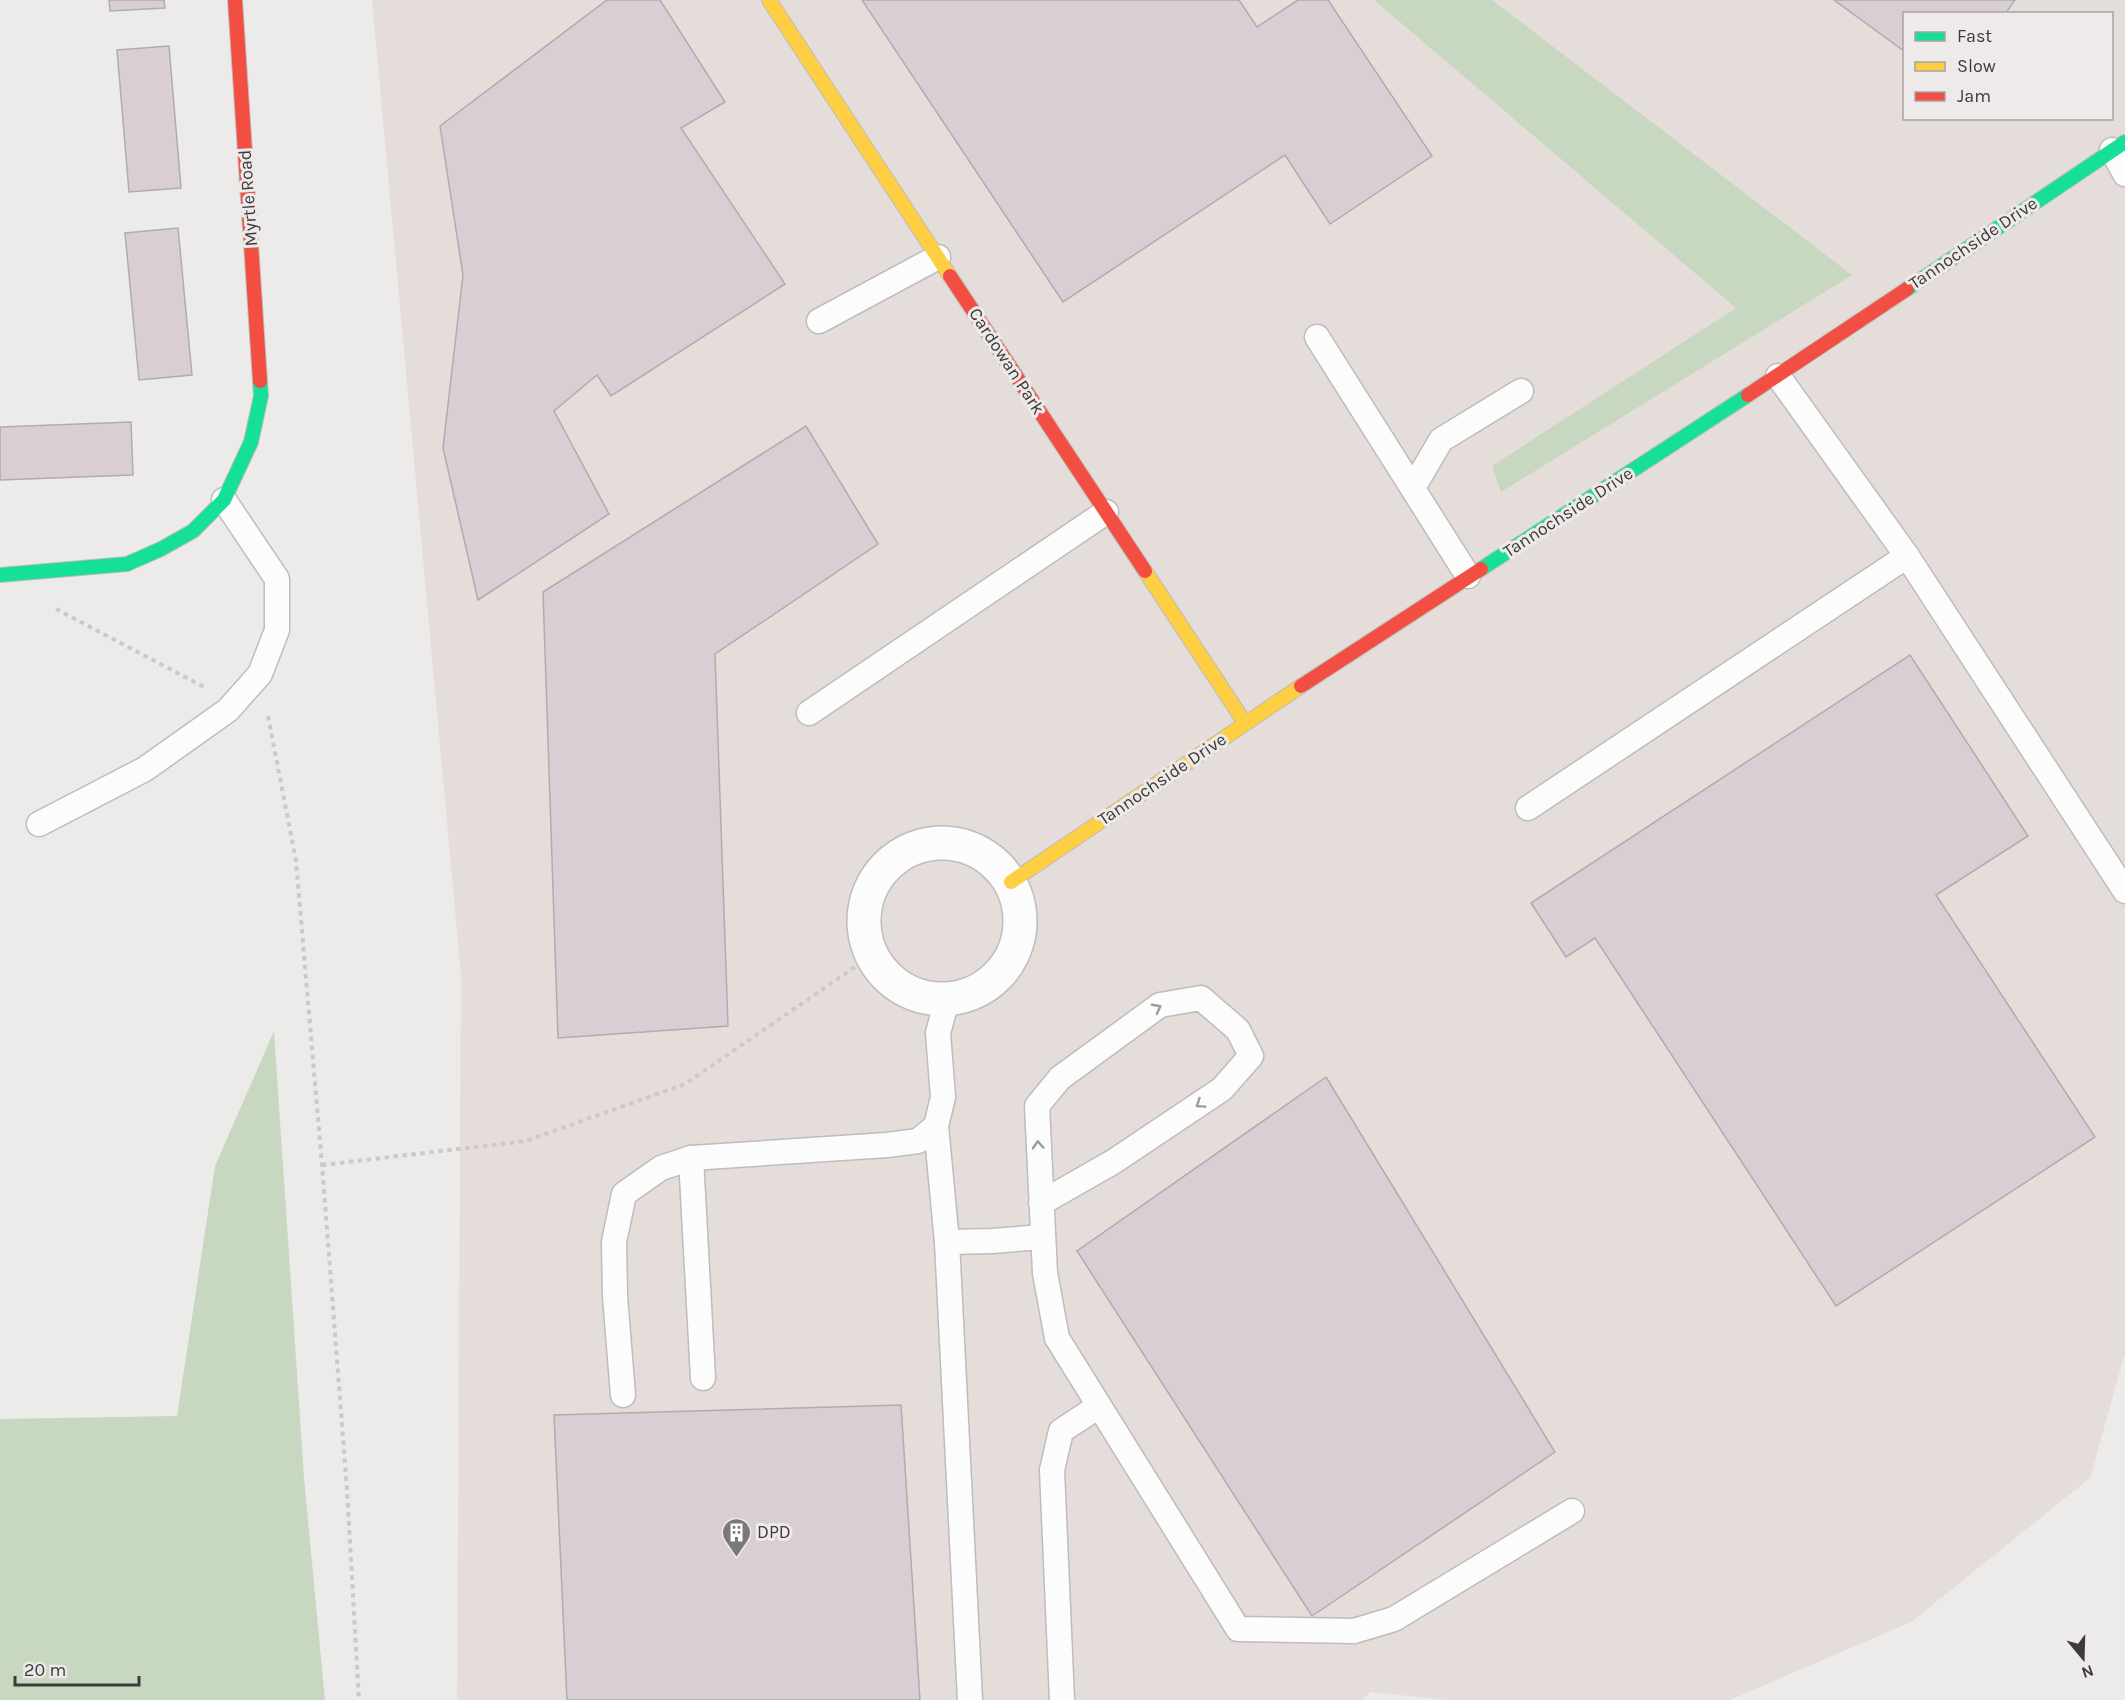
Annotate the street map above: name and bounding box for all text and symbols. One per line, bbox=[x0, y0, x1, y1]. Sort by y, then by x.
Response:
legend bbox=[1903, 12, 2113, 120]
text: Fast bbox=[1957, 25, 1992, 47]
text: Slow bbox=[1957, 55, 1996, 77]
text: Jam bbox=[1957, 85, 1991, 107]
street label: Myrtle Road bbox=[234, 149, 262, 247]
street label: Tannochside Drive bbox=[1905, 192, 2041, 294]
street label: Cardowan Park bbox=[964, 304, 1050, 418]
street label: Tannochside Drive bbox=[1499, 462, 1637, 562]
street label: Tannochside Drive bbox=[1094, 728, 1230, 830]
one-way arrow bbox=[1151, 1004, 1162, 1016]
one-way arrow bbox=[1195, 1097, 1206, 1108]
one-way arrow bbox=[1032, 1140, 1045, 1149]
building icon: DPD bbox=[720, 1516, 752, 1558]
place label: DPD bbox=[757, 1521, 791, 1543]
north arrow bbox=[2053, 1628, 2113, 1688]
scale bar bbox=[15, 1649, 140, 1687]
text: 20 m bbox=[24, 1659, 66, 1681]
text: N bbox=[2079, 1661, 2096, 1683]

